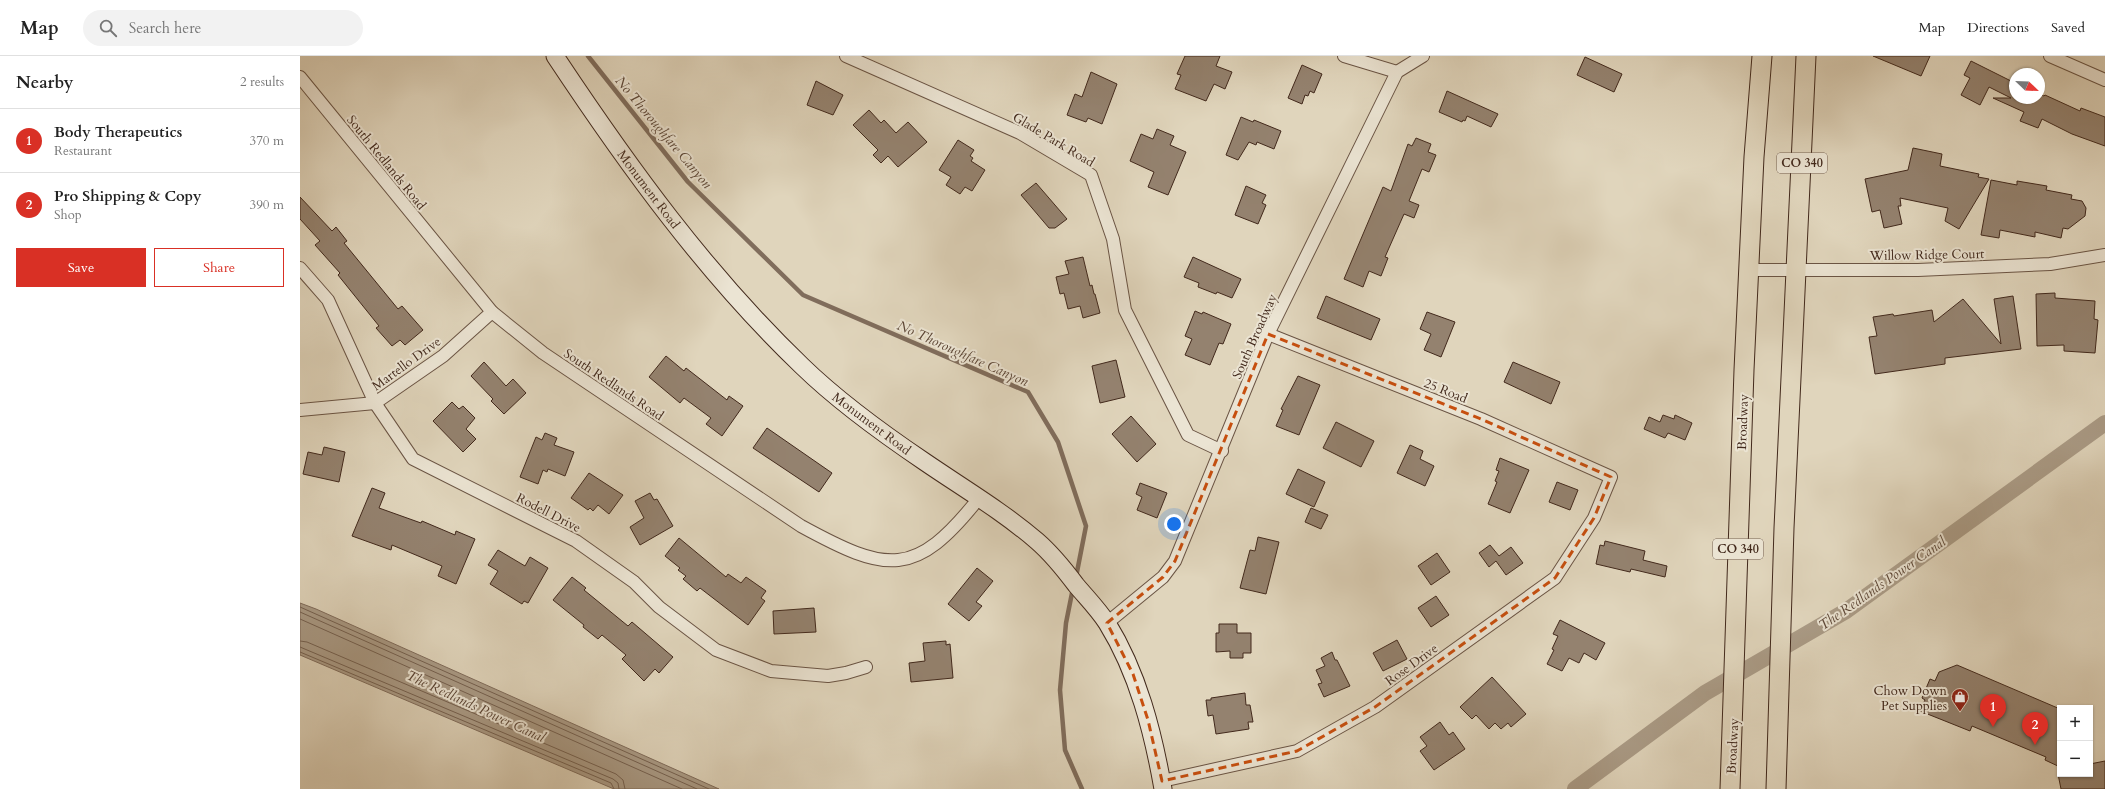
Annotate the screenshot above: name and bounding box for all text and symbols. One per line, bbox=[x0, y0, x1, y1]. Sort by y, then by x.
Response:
search box bbox=[83, 10, 363, 46]
text: Map bbox=[20, 15, 59, 41]
icon: search bbox=[97, 17, 119, 39]
text: Search here bbox=[129, 18, 201, 38]
text: Map bbox=[1919, 18, 1945, 37]
text: Directions bbox=[1967, 18, 2029, 37]
text: Saved bbox=[2051, 18, 2085, 37]
north arrow bbox=[2009, 68, 2045, 104]
text: Nearby bbox=[16, 71, 73, 94]
water label: No Thoroughfare Canyon bbox=[611, 72, 717, 193]
text: 2 results bbox=[240, 73, 284, 91]
street label: Glade Park Road bbox=[1009, 108, 1098, 171]
street label: South Redlands Road bbox=[342, 112, 430, 214]
text: Body Therapeutics bbox=[54, 122, 182, 142]
text: 1 bbox=[26, 132, 32, 150]
text: 370 m bbox=[250, 132, 284, 150]
text: Restaurant bbox=[54, 142, 112, 160]
street label: Monument Road bbox=[613, 147, 684, 233]
road number: CO 340 bbox=[1777, 153, 1827, 173]
text: Pro Shipping & Copy bbox=[54, 186, 202, 206]
text: 2 bbox=[26, 196, 32, 214]
text: 390 m bbox=[250, 196, 284, 214]
text: Shop bbox=[54, 206, 82, 224]
street label: Willow Ridge Court bbox=[1868, 245, 1985, 265]
button: Save bbox=[16, 248, 146, 287]
button: Share bbox=[154, 248, 284, 287]
street label: South Broadway bbox=[1228, 291, 1282, 382]
water label: No Thoroughfare Canyon bbox=[894, 316, 1032, 391]
street label: Martello Drive bbox=[368, 333, 445, 395]
street label: South Redlands Road bbox=[560, 345, 667, 425]
street label: 25 Road bbox=[1421, 374, 1470, 408]
street label: Monument Road bbox=[828, 388, 915, 459]
street label: Broadway bbox=[1733, 394, 1753, 450]
street label: Rodell Drive bbox=[513, 489, 584, 537]
your location bbox=[1164, 514, 1184, 534]
water label: The Redlands Power Canal bbox=[1815, 532, 1951, 635]
road number: CO 340 bbox=[1713, 539, 1763, 559]
street label: Rose Drive bbox=[1382, 639, 1442, 690]
water label: The Redlands Power Canal bbox=[403, 666, 549, 747]
place label: Chow Down Pet Supplies bbox=[1874, 682, 1948, 715]
shop icon: Chow Down Pet Supplies bbox=[1950, 687, 1970, 712]
pin: 1 bbox=[1980, 694, 2006, 727]
map controls bbox=[2057, 705, 2093, 777]
button: + bbox=[2057, 705, 2093, 741]
pin: 2 bbox=[2022, 712, 2048, 745]
street label: Broadway bbox=[1723, 717, 1743, 775]
button: − bbox=[2057, 741, 2093, 777]

